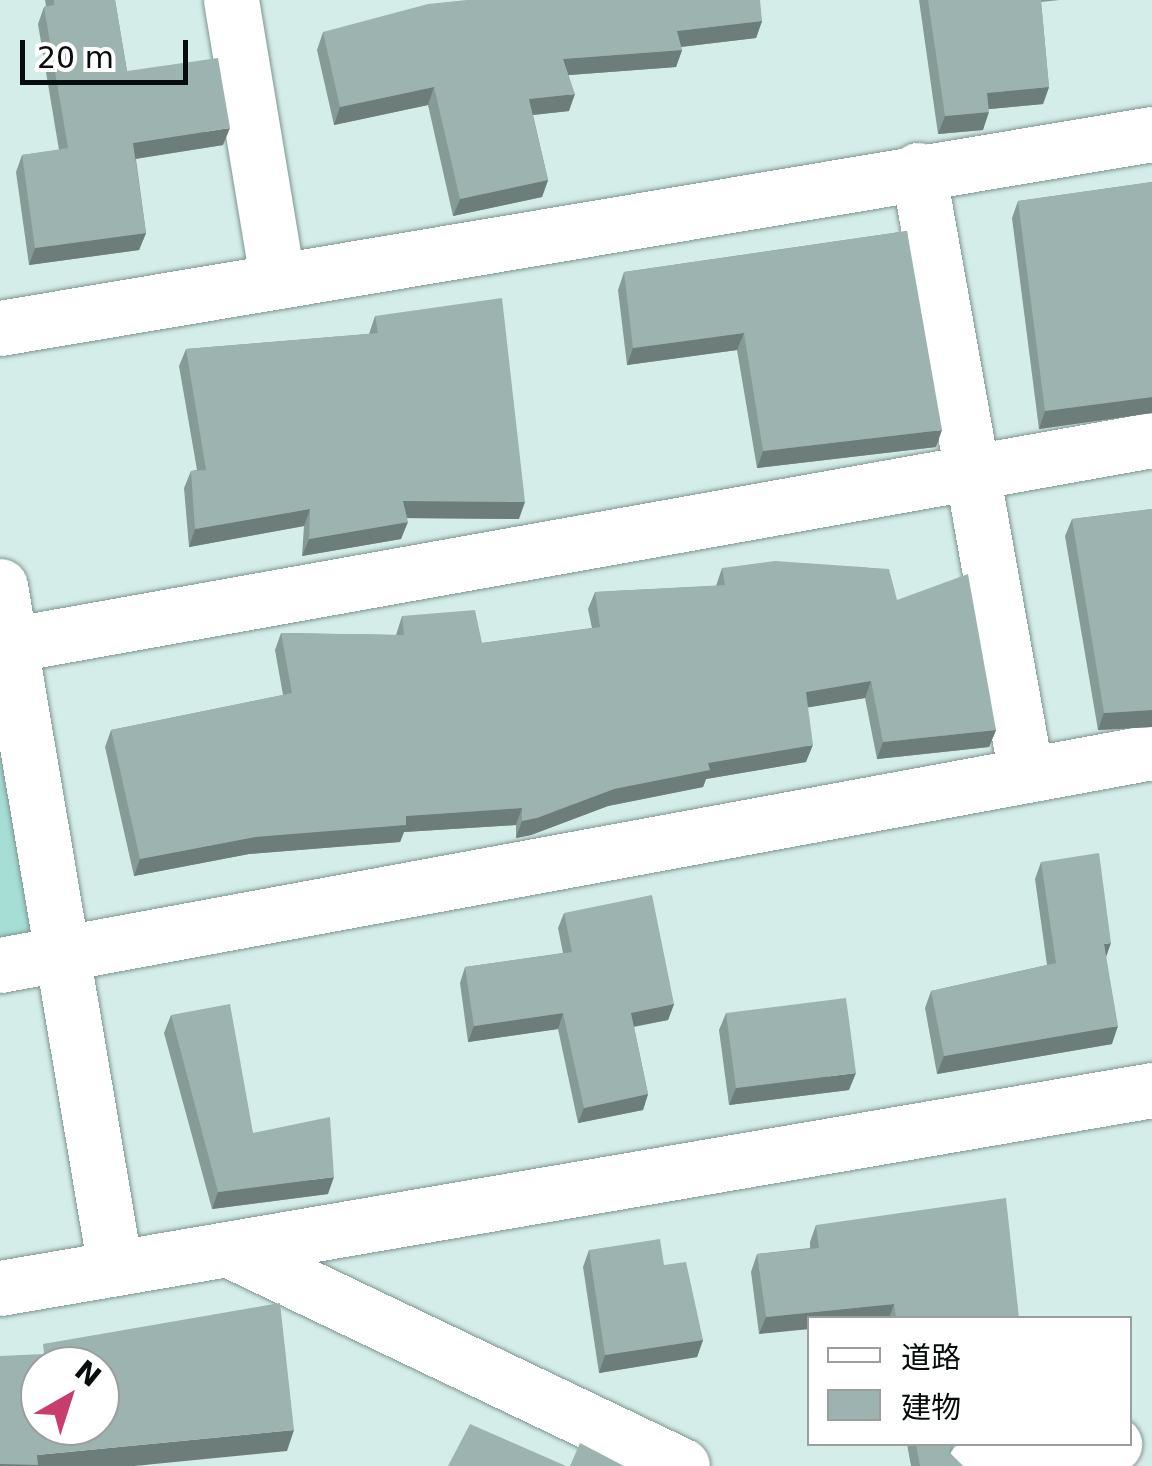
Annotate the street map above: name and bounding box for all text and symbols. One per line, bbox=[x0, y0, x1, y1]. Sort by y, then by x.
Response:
scale bar bbox=[25, 20, 192, 82]
text: 20 m bbox=[37, 40, 114, 75]
legend bbox=[807, 1316, 1132, 1446]
text: 道路 bbox=[901, 1340, 961, 1375]
north arrow bbox=[20, 1346, 120, 1446]
text: N bbox=[68, 1354, 107, 1394]
text: 建物 bbox=[901, 1390, 961, 1425]

